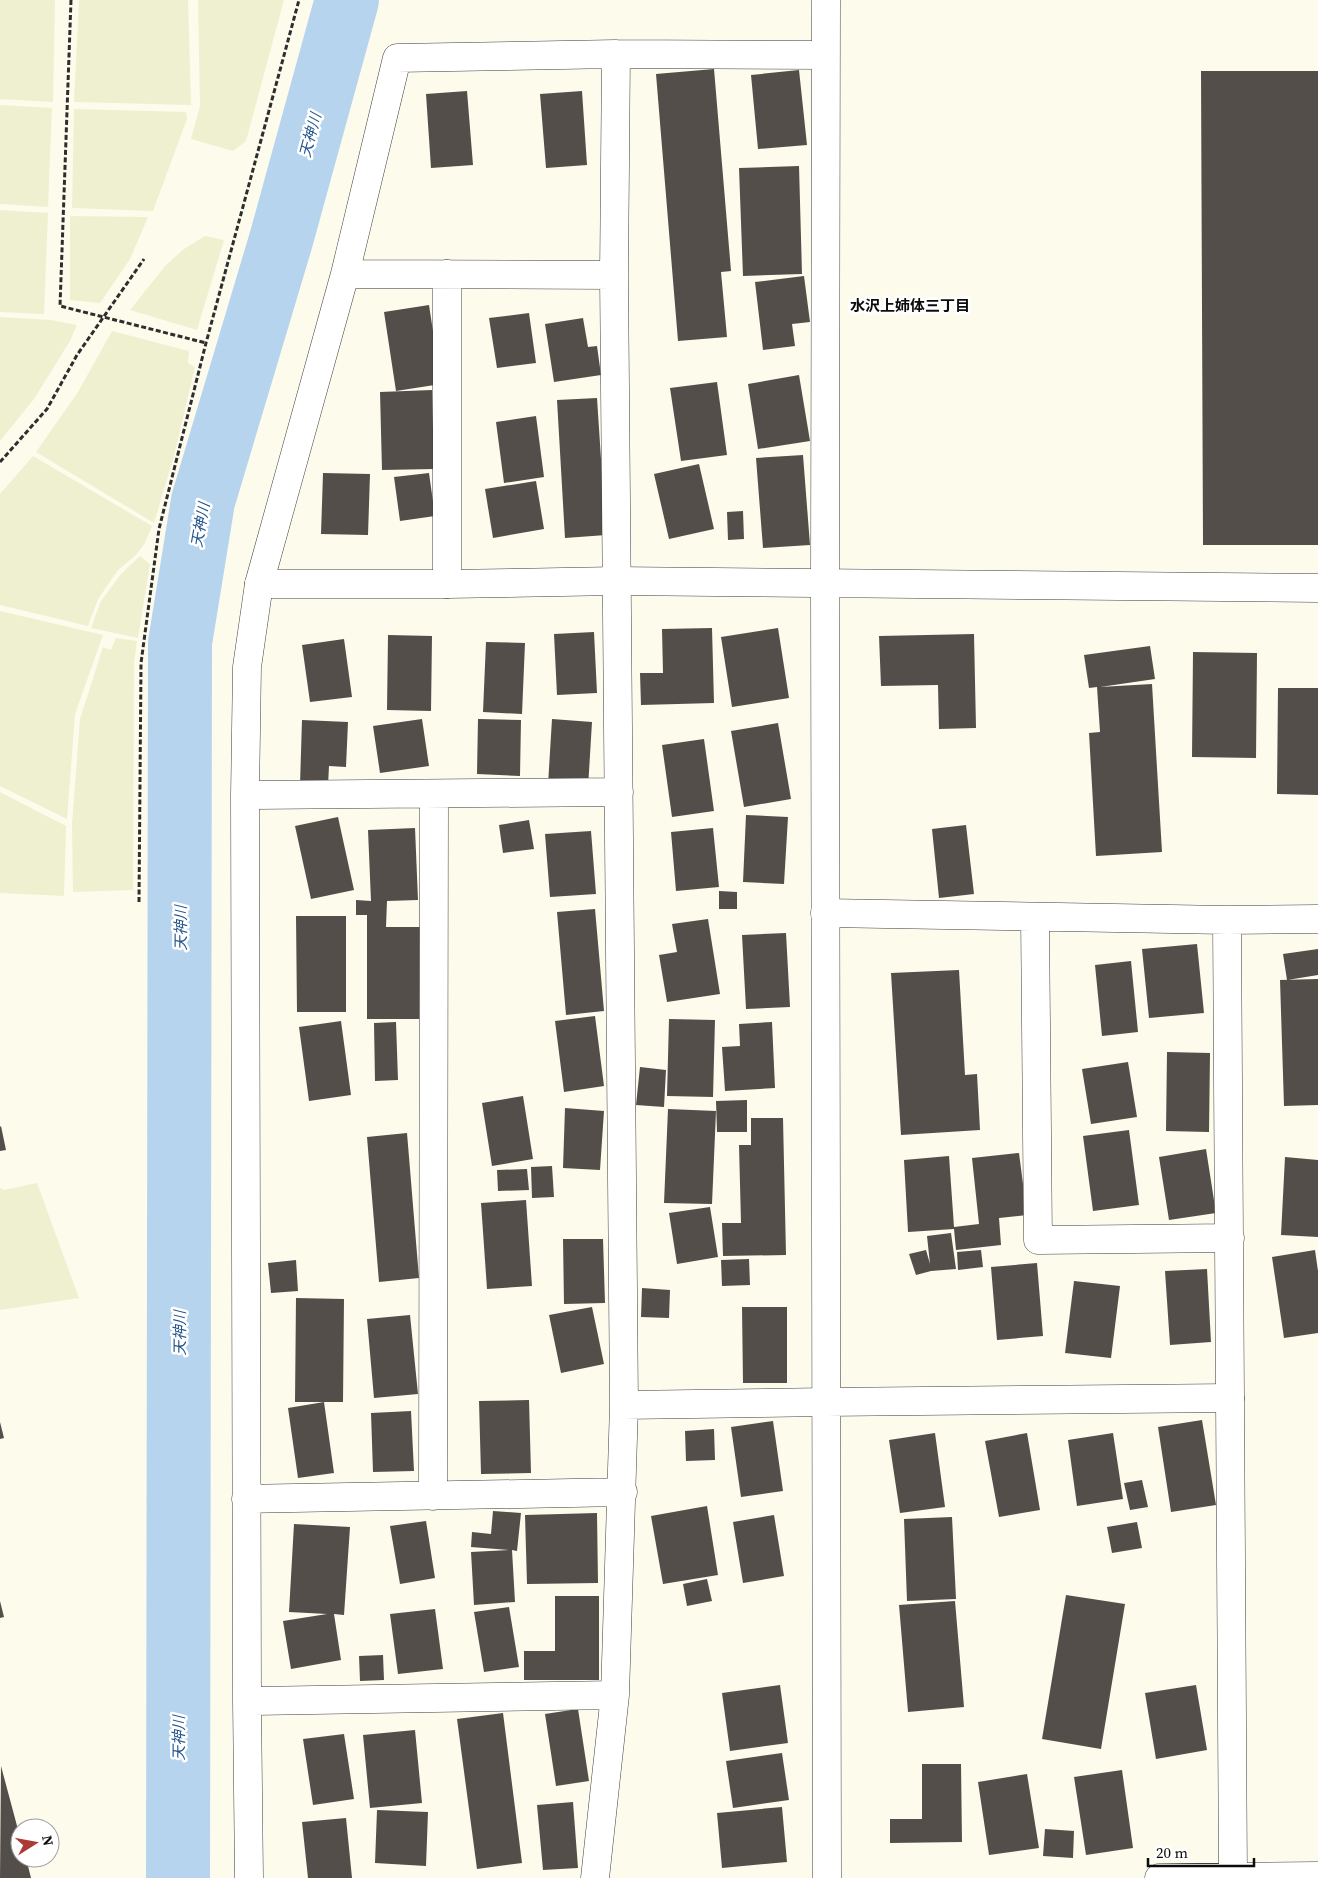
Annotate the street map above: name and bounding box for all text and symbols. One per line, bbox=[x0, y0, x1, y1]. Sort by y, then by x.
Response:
water label: 天神川 bbox=[294, 109, 326, 159]
district label: 水沢上姉体三丁目 bbox=[850, 295, 970, 316]
water label: 天神川 bbox=[186, 499, 215, 549]
water label: 天神川 bbox=[170, 904, 191, 951]
water label: 天神川 bbox=[169, 1309, 190, 1356]
water label: 天神川 bbox=[168, 1714, 189, 1761]
north arrow bbox=[10, 1818, 60, 1868]
text: N bbox=[37, 1834, 59, 1847]
scale bar bbox=[1148, 1836, 1254, 1868]
text: 20 m bbox=[1156, 1842, 1188, 1863]

